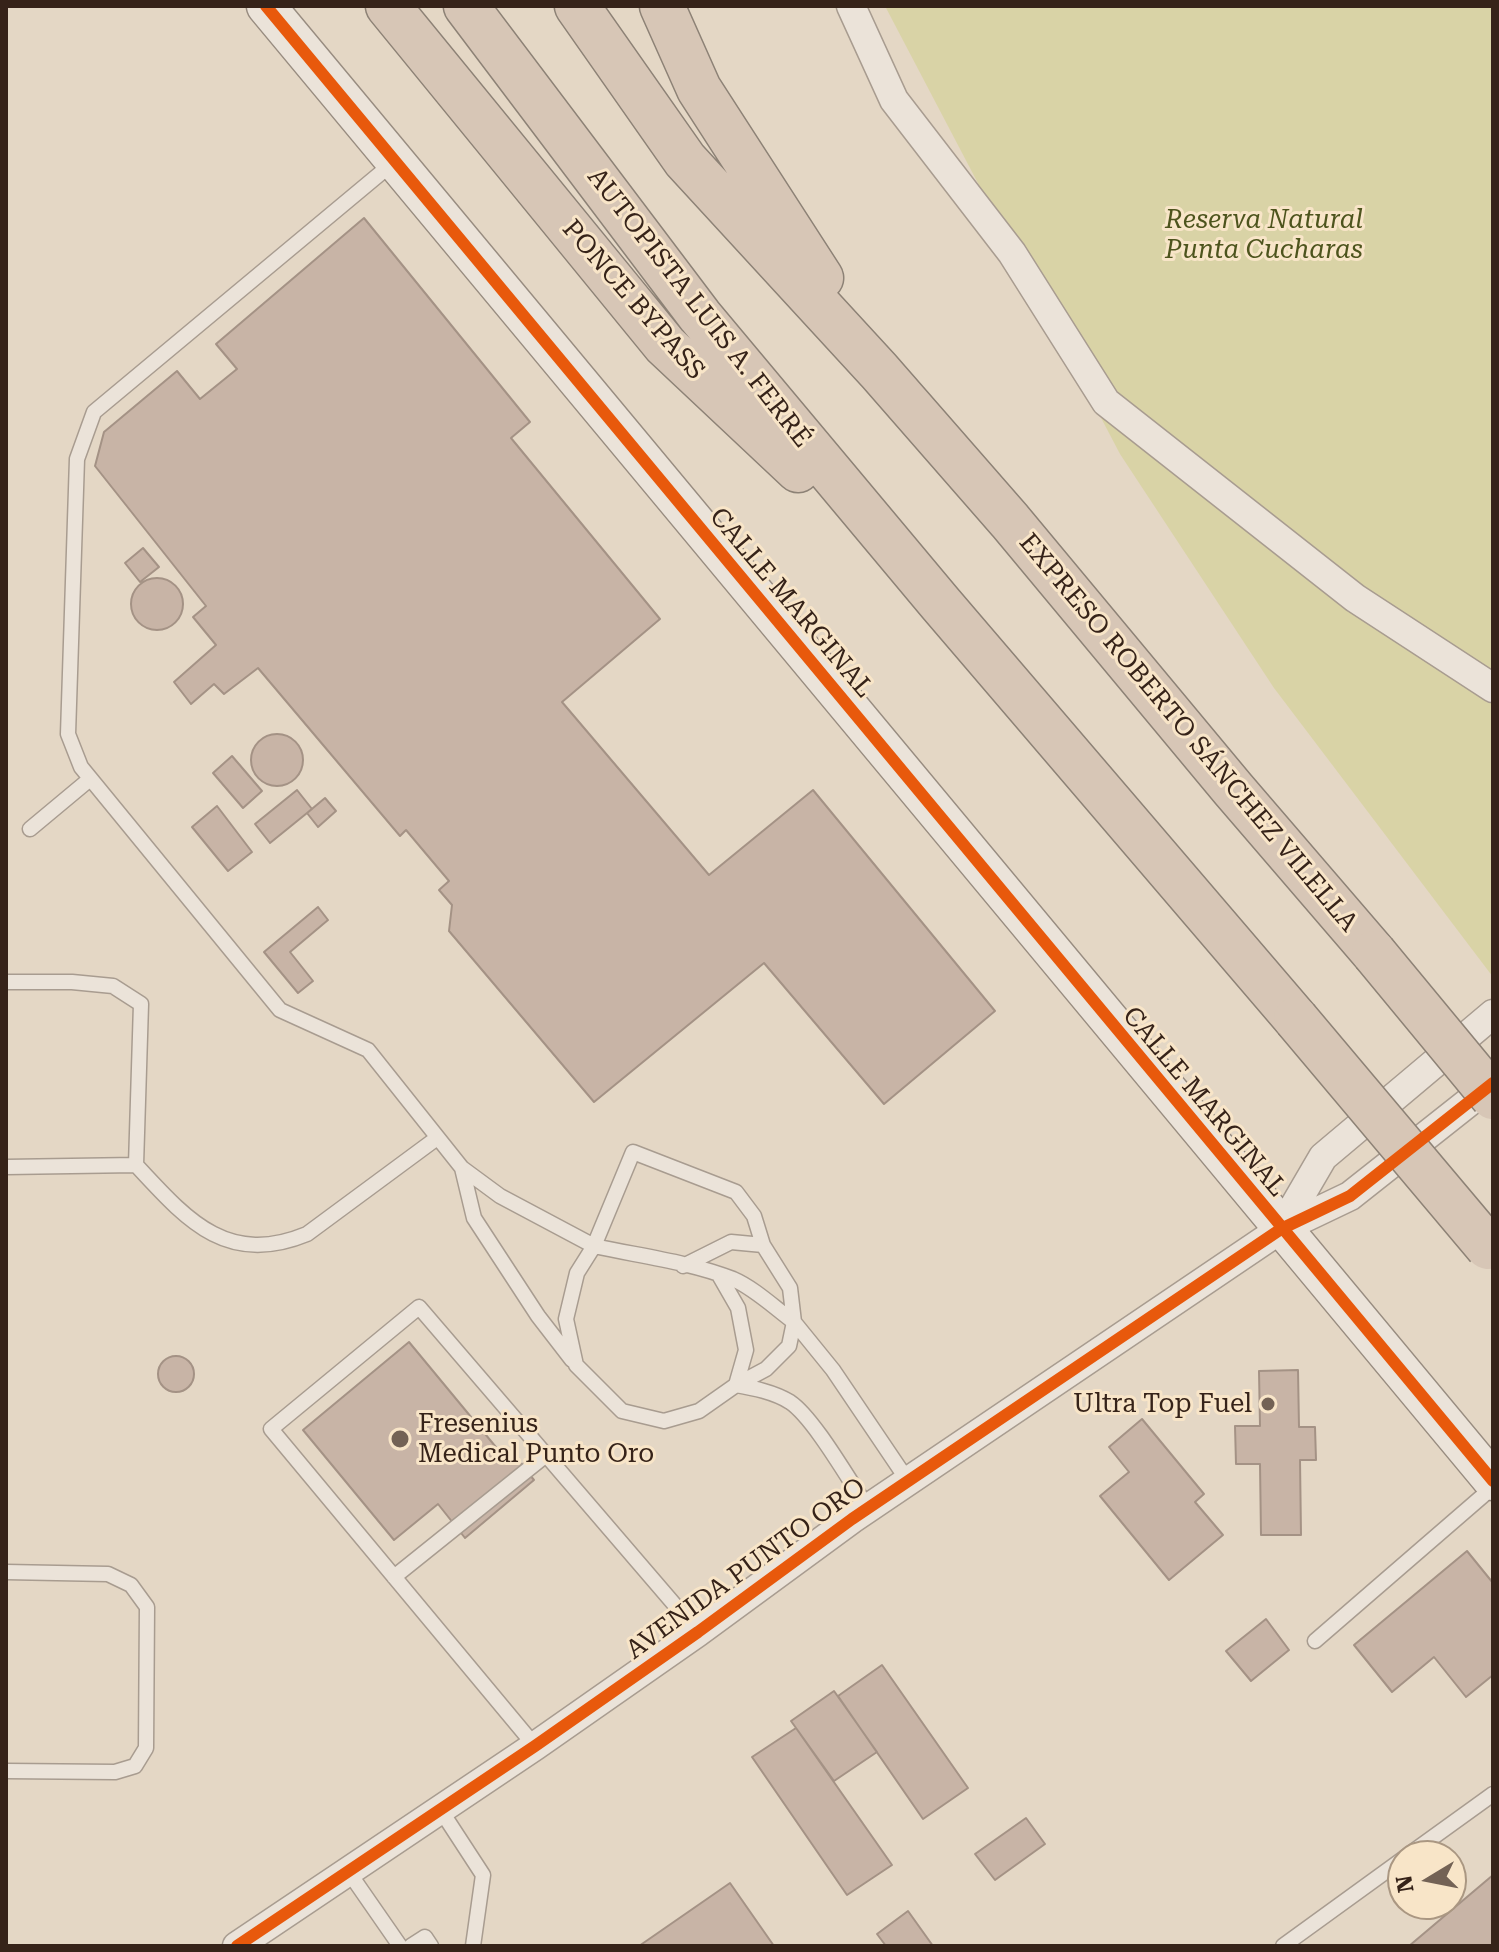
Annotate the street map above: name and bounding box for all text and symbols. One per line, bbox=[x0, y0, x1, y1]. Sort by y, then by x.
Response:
street label: AUTOPISTA LUIS A. FERRÉ bbox=[580, 162, 818, 454]
park label: Reserva Natural Punta Cucharas bbox=[1165, 204, 1363, 266]
street label: PONCE BYPASS bbox=[555, 214, 711, 386]
street label: CALLE MARGINAL bbox=[703, 502, 879, 704]
street label: EXPRESO ROBERTO SÁNCHEZ VILELLA bbox=[1012, 528, 1364, 938]
street label: CALLE MARGINAL bbox=[1116, 1001, 1292, 1203]
place label: Ultra Top Fuel bbox=[1073, 1388, 1252, 1420]
marker: Ultra Top Fuel bbox=[1259, 1395, 1277, 1413]
place label: Fresenius Medical Punto Oro bbox=[418, 1408, 654, 1470]
marker: Fresenius Medical Punto Oro bbox=[389, 1428, 411, 1450]
street label: AVENIDA PUNTO ORO bbox=[620, 1472, 872, 1666]
north arrow bbox=[1387, 1840, 1467, 1920]
text: N bbox=[1391, 1873, 1419, 1894]

